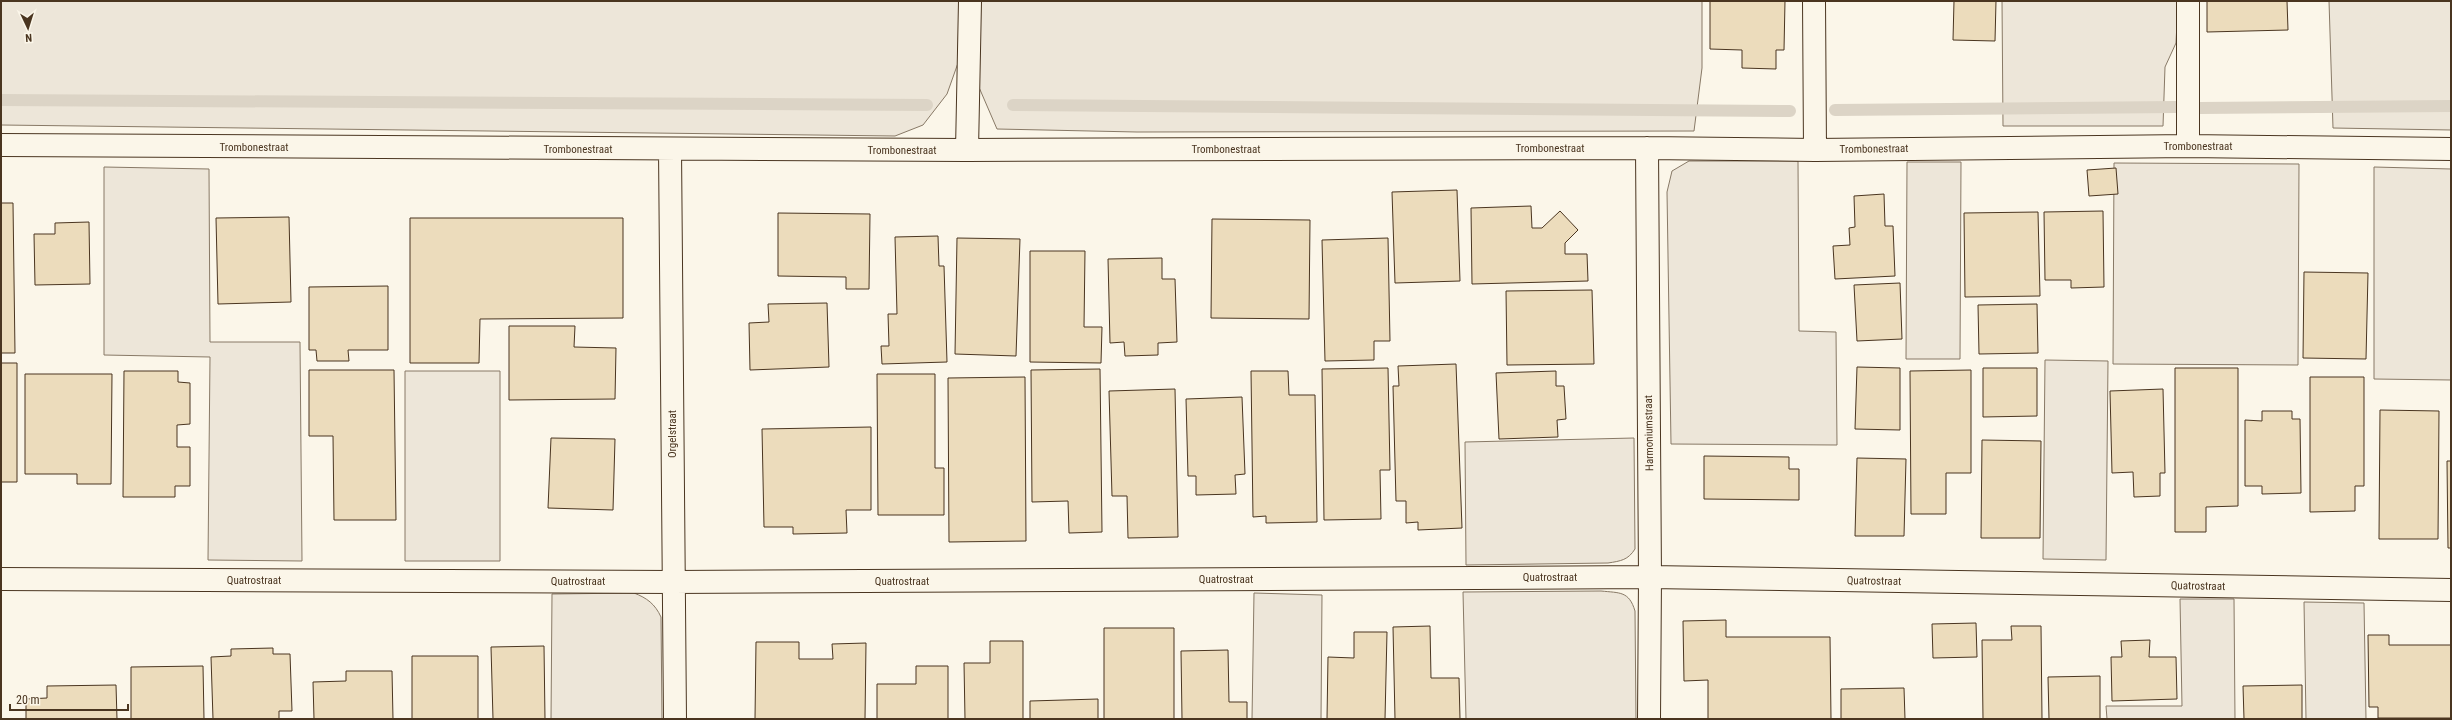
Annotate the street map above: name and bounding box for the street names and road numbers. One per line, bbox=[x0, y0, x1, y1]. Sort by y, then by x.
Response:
street label: Trombonestraat bbox=[2163, 140, 2233, 153]
street label: Trombonestraat bbox=[219, 141, 289, 154]
street label: Trombonestraat bbox=[1515, 142, 1585, 155]
street label: Trombonestraat bbox=[1839, 142, 1909, 156]
street label: Trombonestraat bbox=[543, 143, 613, 156]
street label: Trombonestraat bbox=[1191, 143, 1261, 156]
street label: Trombonestraat bbox=[867, 144, 937, 157]
street label: Harmoniumstraat bbox=[1642, 395, 1656, 471]
street label: Orgelstraat bbox=[666, 410, 679, 458]
street label: Quatrostraat bbox=[1523, 571, 1577, 584]
street label: Quatrostraat bbox=[1199, 573, 1253, 586]
street label: Quatrostraat bbox=[227, 574, 281, 587]
street label: Quatrostraat bbox=[1847, 574, 1901, 588]
street label: Quatrostraat bbox=[551, 575, 605, 588]
street label: Quatrostraat bbox=[875, 575, 929, 588]
street label: Quatrostraat bbox=[2171, 579, 2225, 593]

